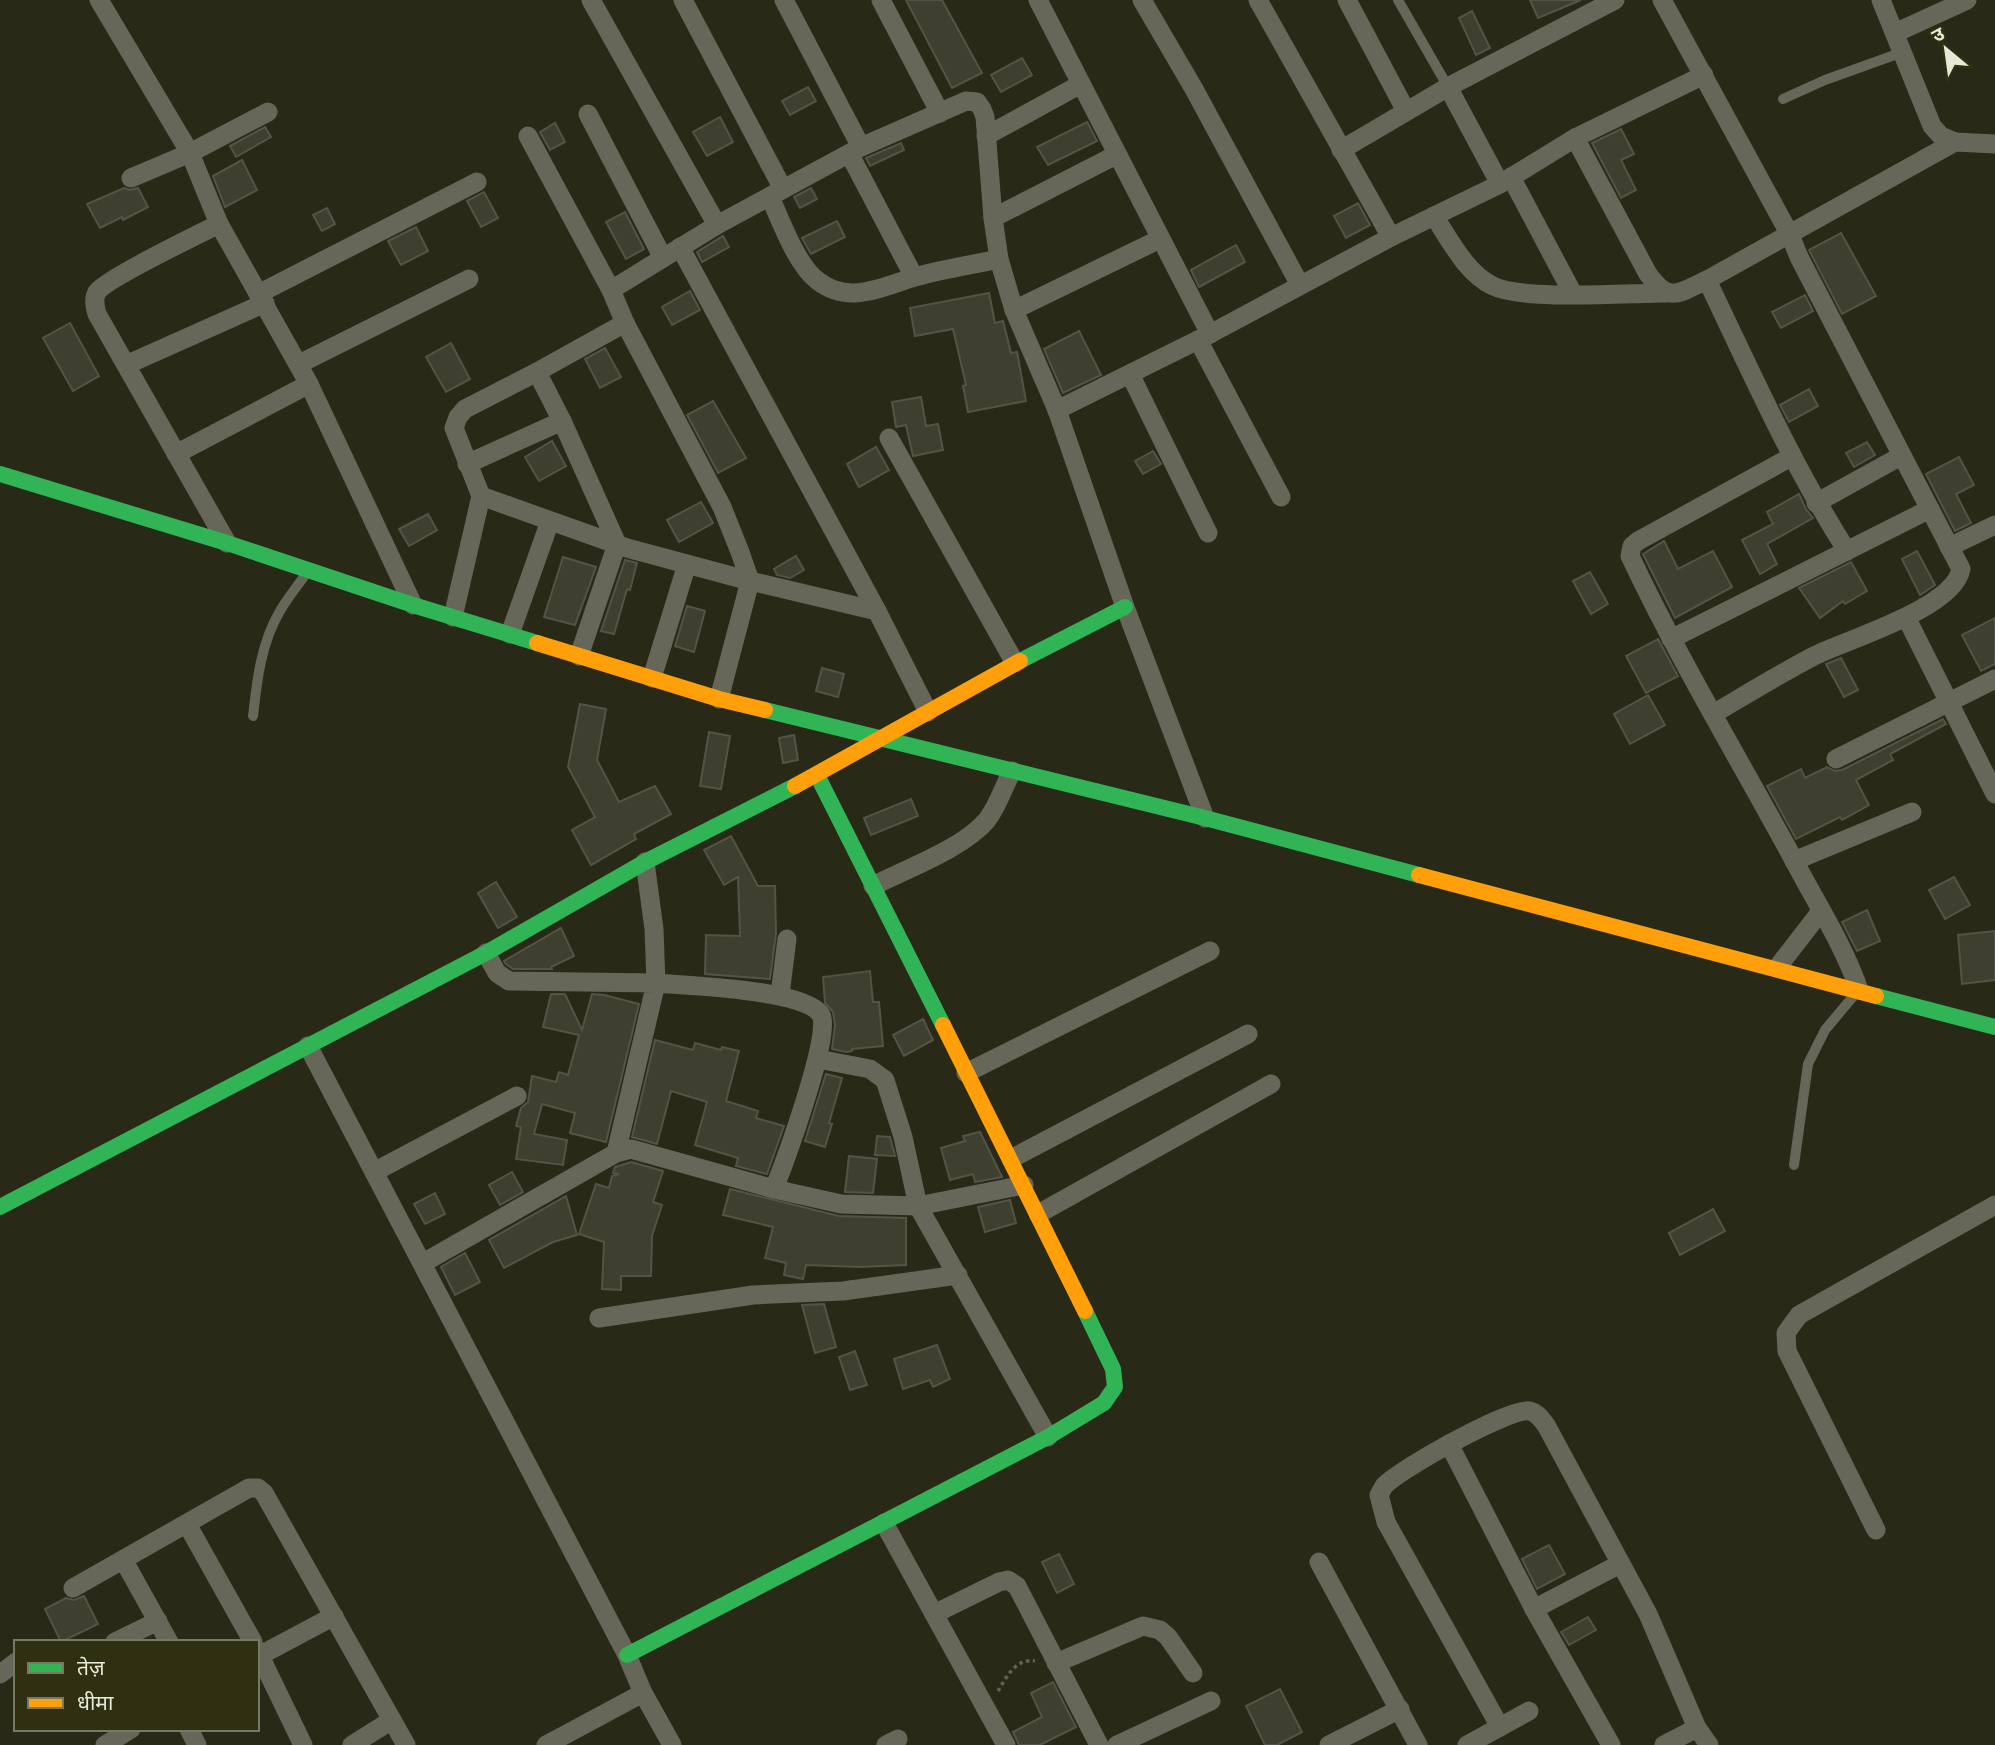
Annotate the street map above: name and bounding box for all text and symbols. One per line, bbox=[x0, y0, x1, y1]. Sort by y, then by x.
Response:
north arrow bbox=[1911, 14, 1981, 84]
text: उ bbox=[1928, 21, 1949, 47]
legend bbox=[14, 1640, 259, 1731]
text: तेज़ bbox=[77, 1656, 105, 1680]
text: धीमा bbox=[77, 1691, 114, 1715]

